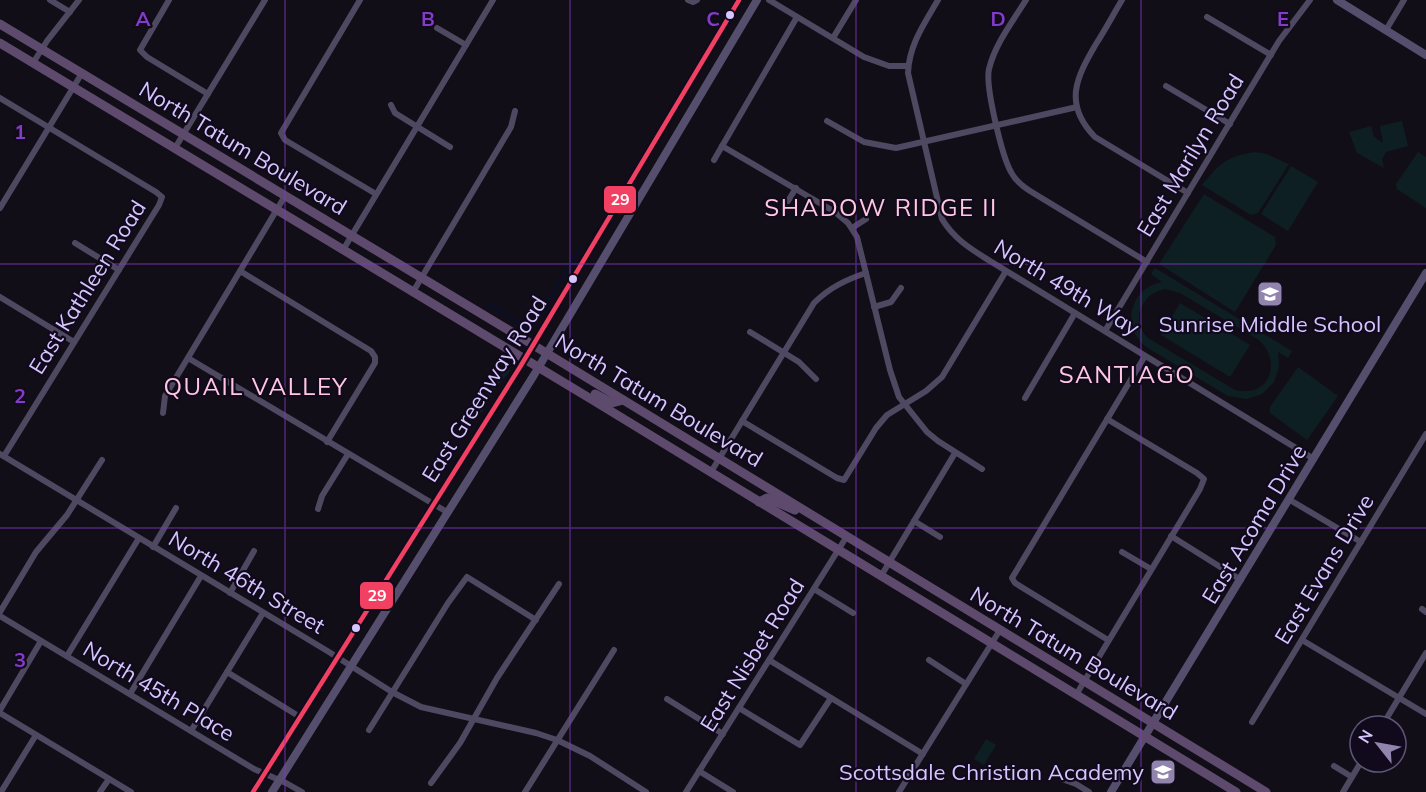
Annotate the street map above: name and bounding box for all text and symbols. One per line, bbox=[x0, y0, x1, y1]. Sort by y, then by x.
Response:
text: A bbox=[136, 6, 151, 31]
text: B bbox=[421, 6, 435, 31]
text: C bbox=[706, 6, 720, 31]
text: D bbox=[990, 6, 1006, 31]
text: E bbox=[1277, 6, 1289, 31]
unlabelled marker bbox=[724, 9, 736, 21]
street label: East Marilyn Road bbox=[1130, 69, 1250, 241]
street label: North Tatum Boulevard bbox=[134, 75, 352, 221]
text: 1 bbox=[14, 119, 26, 144]
line badge: 29 bbox=[603, 185, 637, 214]
text: 29 bbox=[610, 189, 630, 209]
district label: SHADOW RIDGE II bbox=[764, 192, 998, 222]
street label: East Kathleen Road bbox=[22, 195, 152, 379]
street label: North 49th Way bbox=[989, 233, 1145, 342]
unlabelled marker bbox=[567, 273, 579, 285]
school or university icon: Sunrise Middle School bbox=[1255, 279, 1285, 309]
street label: East Greenway Road bbox=[415, 291, 553, 487]
place label: Sunrise Middle School bbox=[1159, 310, 1381, 338]
street label: North Tatum Boulevard bbox=[550, 327, 768, 473]
district label: SANTIAGO bbox=[1059, 359, 1195, 389]
district label: QUAIL VALLEY bbox=[164, 371, 348, 401]
text: 2 bbox=[14, 383, 26, 408]
street label: East Acoma Drive bbox=[1195, 439, 1313, 609]
street label: East Evans Drive bbox=[1268, 489, 1380, 649]
street label: North 46th Street bbox=[164, 524, 331, 640]
street label: East Nisbet Road bbox=[694, 573, 810, 737]
street label: North Tatum Boulevard bbox=[965, 580, 1183, 726]
line badge: 29 bbox=[359, 581, 394, 610]
text: 29 bbox=[367, 585, 387, 605]
unlabelled marker bbox=[350, 622, 362, 634]
street label: North 45th Place bbox=[78, 635, 240, 747]
text: 3 bbox=[14, 647, 26, 672]
north arrow bbox=[1348, 714, 1408, 774]
text: N bbox=[1353, 726, 1377, 747]
school or university icon: Scottsdale Christian Academy bbox=[1148, 757, 1178, 787]
place label: Scottsdale Christian Academy bbox=[839, 758, 1144, 786]

